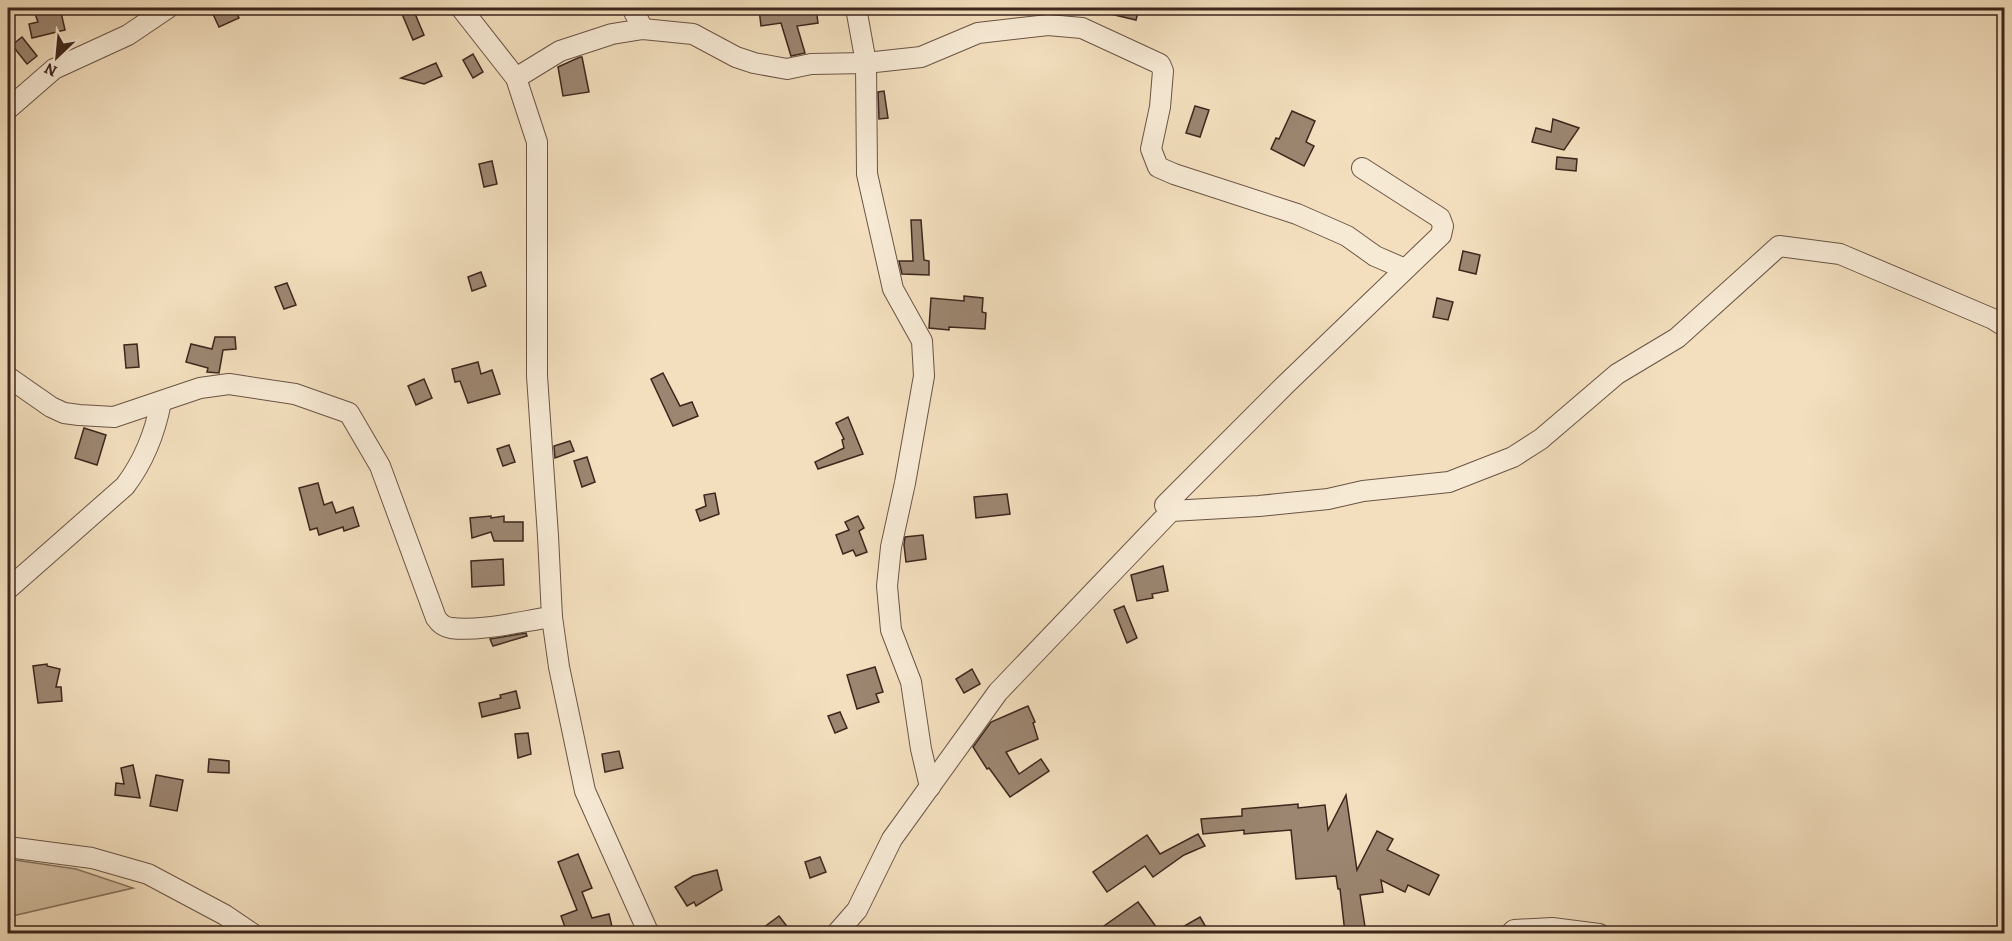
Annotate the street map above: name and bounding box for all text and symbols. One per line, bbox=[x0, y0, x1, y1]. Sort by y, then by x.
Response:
north arrow bbox=[27, 27, 87, 87]
text: N bbox=[40, 57, 61, 82]

